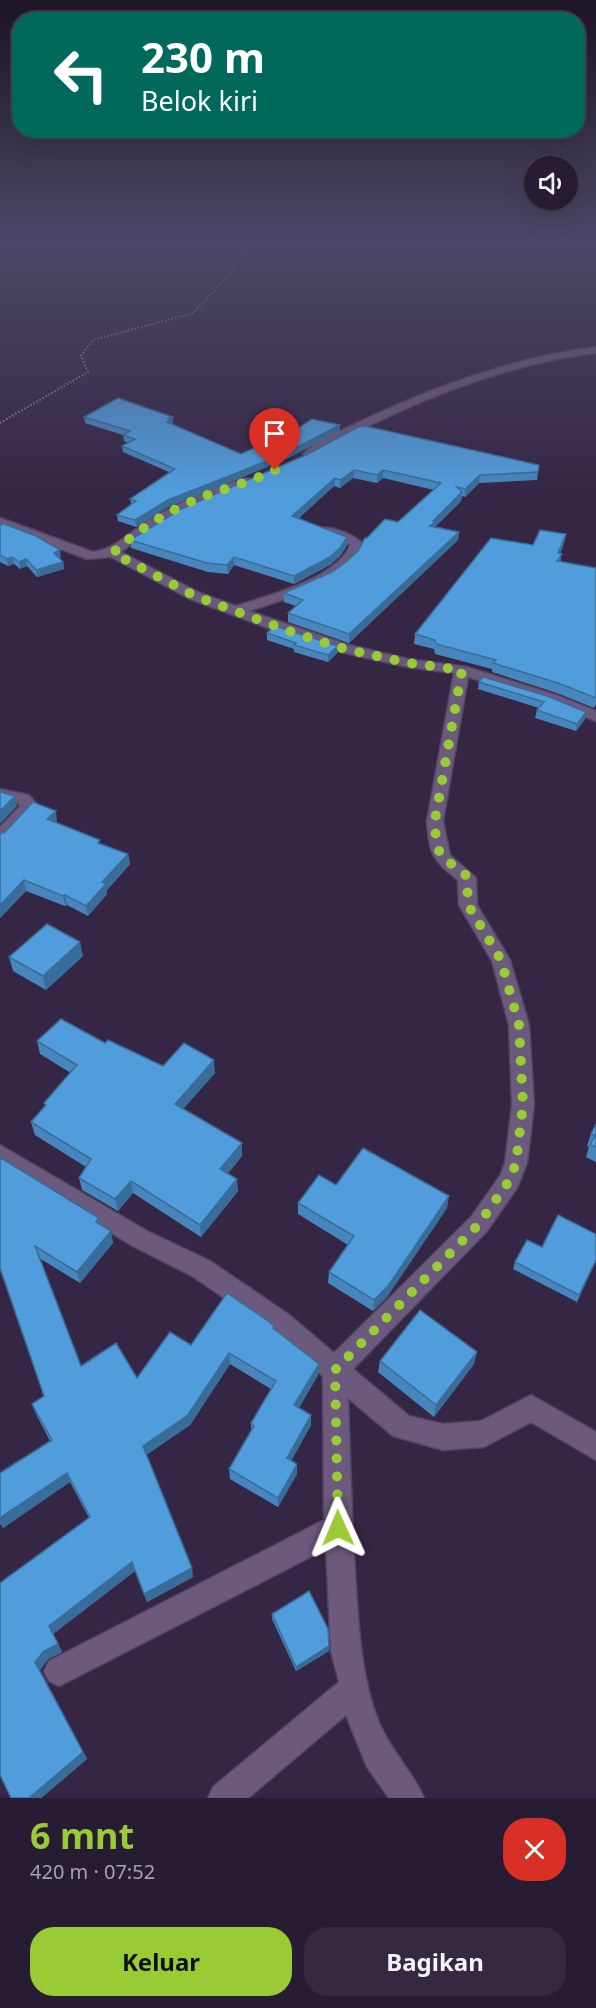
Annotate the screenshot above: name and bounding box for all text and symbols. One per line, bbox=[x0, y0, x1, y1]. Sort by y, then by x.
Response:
text: 230 m bbox=[141, 28, 265, 85]
icon: left bbox=[42, 36, 120, 114]
text: Belok kiri bbox=[141, 82, 258, 119]
map controls bbox=[524, 156, 578, 210]
button: sound bbox=[524, 156, 578, 210]
pin bbox=[249, 408, 300, 470]
icon: arrive bbox=[258, 417, 291, 450]
position arrow bbox=[306, 1496, 370, 1560]
text: 6 mnt bbox=[30, 1811, 134, 1860]
button: close bbox=[503, 1818, 566, 1881]
text: 420 m · 07:52 bbox=[30, 1858, 155, 1885]
button: Keluar bbox=[30, 1927, 292, 1996]
button: Bagikan bbox=[304, 1927, 566, 1996]

